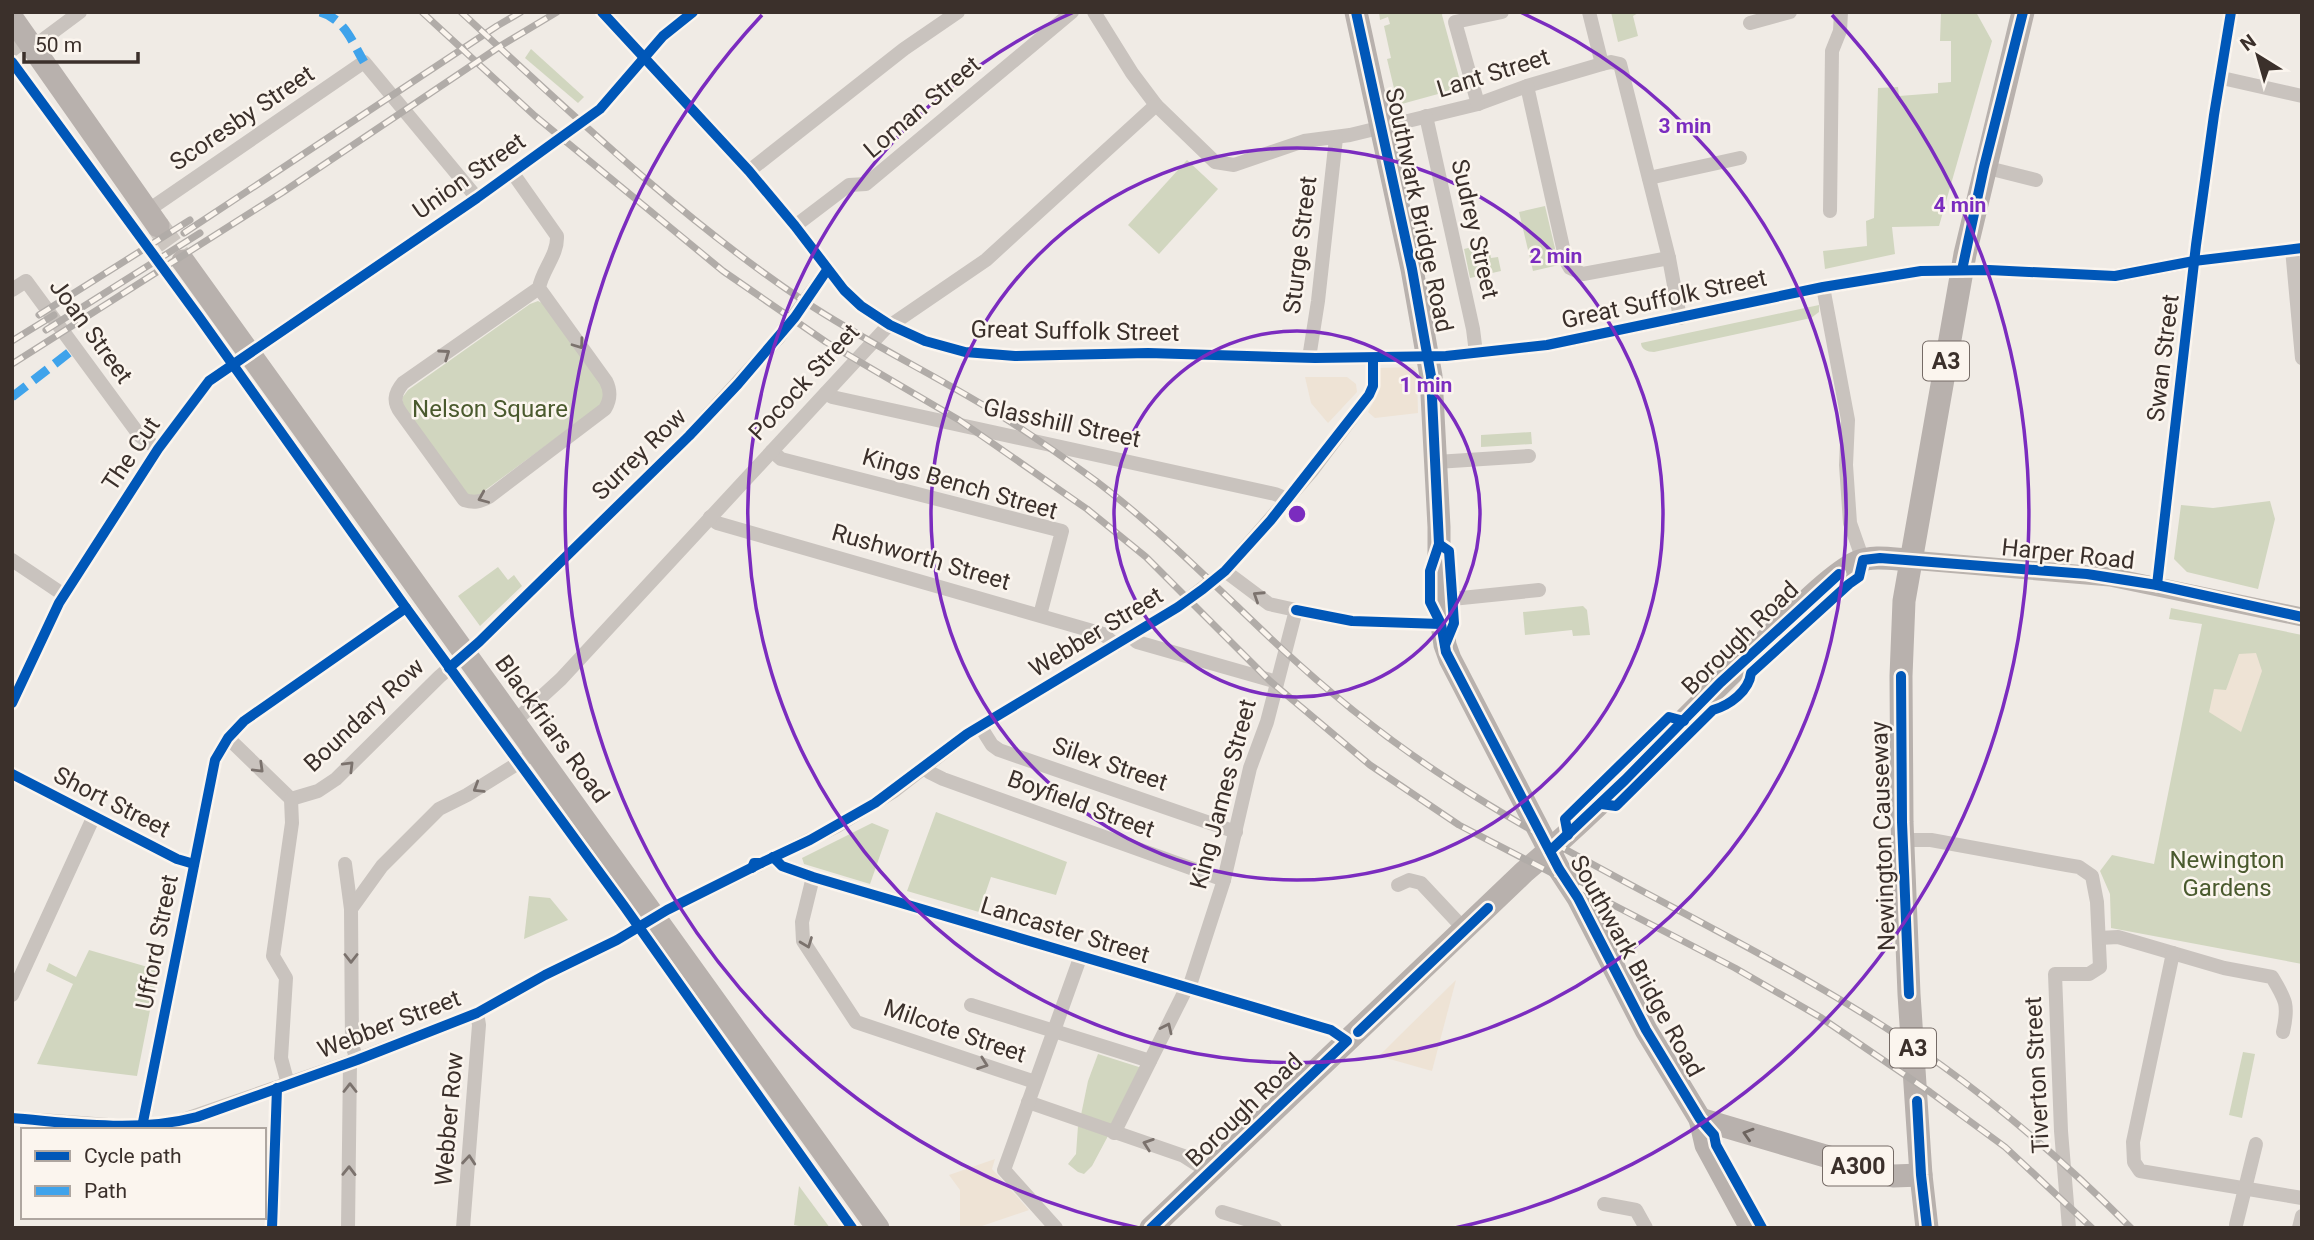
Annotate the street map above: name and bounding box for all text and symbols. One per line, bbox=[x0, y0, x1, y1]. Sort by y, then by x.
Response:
scale bar bbox=[24, 21, 138, 65]
north arrow bbox=[2223, 21, 2293, 91]
text: N bbox=[2236, 30, 2260, 56]
text: 50 m bbox=[35, 33, 82, 57]
street label: Lant Street bbox=[1433, 43, 1553, 103]
street label: Loman Street bbox=[858, 50, 986, 164]
street label: Scoresby Street bbox=[165, 59, 319, 176]
street label: Southwark Bridge Road bbox=[1379, 85, 1459, 335]
text: 3 min bbox=[1659, 114, 1711, 138]
street label: Union Street bbox=[407, 127, 531, 225]
street label: Sudrey Street bbox=[1445, 157, 1505, 302]
street label: Sturge Street bbox=[1278, 174, 1322, 316]
text: 4 min bbox=[1934, 193, 1986, 217]
text: 2 min bbox=[1530, 244, 1582, 268]
street label: Great Suffolk Street bbox=[1559, 264, 1769, 334]
street label: Joan Street bbox=[44, 273, 138, 389]
street label: Swan Street bbox=[2141, 293, 2185, 423]
street label: Great Suffolk Street bbox=[970, 315, 1180, 347]
street label: Pocock Street bbox=[743, 318, 865, 446]
one-way arrow bbox=[571, 336, 583, 348]
road number: A3 bbox=[1923, 342, 1969, 380]
one-way arrow bbox=[437, 350, 450, 362]
text: 1 min bbox=[1400, 373, 1452, 397]
street label: Glasshill Street bbox=[981, 393, 1143, 453]
park label: Nelson Square bbox=[412, 395, 568, 423]
street label: Surrey Row bbox=[586, 402, 692, 506]
street label: The Cut bbox=[96, 412, 166, 496]
street label: Kings Bench Street bbox=[859, 443, 1061, 525]
one-way arrow bbox=[478, 489, 490, 503]
centre of rings bbox=[1285, 502, 1309, 526]
street label: Rushworth Street bbox=[829, 518, 1014, 596]
street label: Harper Road bbox=[2000, 533, 2136, 575]
street label: Borough Road bbox=[1676, 575, 1804, 701]
street label: Webber Street bbox=[1024, 581, 1168, 683]
one-way arrow bbox=[1252, 591, 1265, 604]
street label: Blackfriars Road bbox=[489, 650, 615, 808]
street label: Boundary Row bbox=[298, 652, 430, 778]
street label: King James Street bbox=[1184, 696, 1262, 892]
street label: Newington Causeway bbox=[1865, 720, 1901, 952]
street label: Silex Street bbox=[1049, 731, 1171, 797]
one-way arrow bbox=[251, 760, 264, 773]
street label: Short Street bbox=[49, 761, 175, 843]
one-way arrow bbox=[340, 761, 353, 774]
street label: Boyfield Street bbox=[1004, 764, 1159, 844]
one-way arrow bbox=[473, 780, 486, 793]
park label: Newington Gardens bbox=[2169, 846, 2285, 902]
street label: Southwark Bridge Road bbox=[1564, 850, 1710, 1082]
street label: Ufford Street bbox=[130, 872, 184, 1012]
street label: Lancaster Street bbox=[977, 891, 1153, 969]
one-way arrow bbox=[798, 936, 812, 948]
one-way arrow bbox=[343, 954, 359, 964]
street label: Webber Street bbox=[314, 984, 465, 1064]
street label: Milcote Street bbox=[880, 994, 1030, 1068]
street label: Tiverton Street bbox=[2019, 996, 2055, 1154]
one-way arrow bbox=[1158, 1023, 1172, 1035]
road number: A3 bbox=[1890, 1028, 1936, 1068]
street label: Borough Road bbox=[1180, 1047, 1308, 1173]
street label: Webber Row bbox=[429, 1051, 469, 1187]
one-way arrow bbox=[976, 1056, 988, 1070]
one-way arrow bbox=[342, 1083, 358, 1093]
one-way arrow bbox=[1743, 1127, 1755, 1142]
legend bbox=[21, 1128, 266, 1219]
one-way arrow bbox=[1142, 1138, 1155, 1152]
text: Cycle path bbox=[84, 1144, 182, 1168]
road number: A300 bbox=[1823, 1147, 1893, 1186]
one-way arrow bbox=[461, 1154, 476, 1165]
one-way arrow bbox=[341, 1165, 357, 1176]
text: Path bbox=[84, 1179, 127, 1203]

